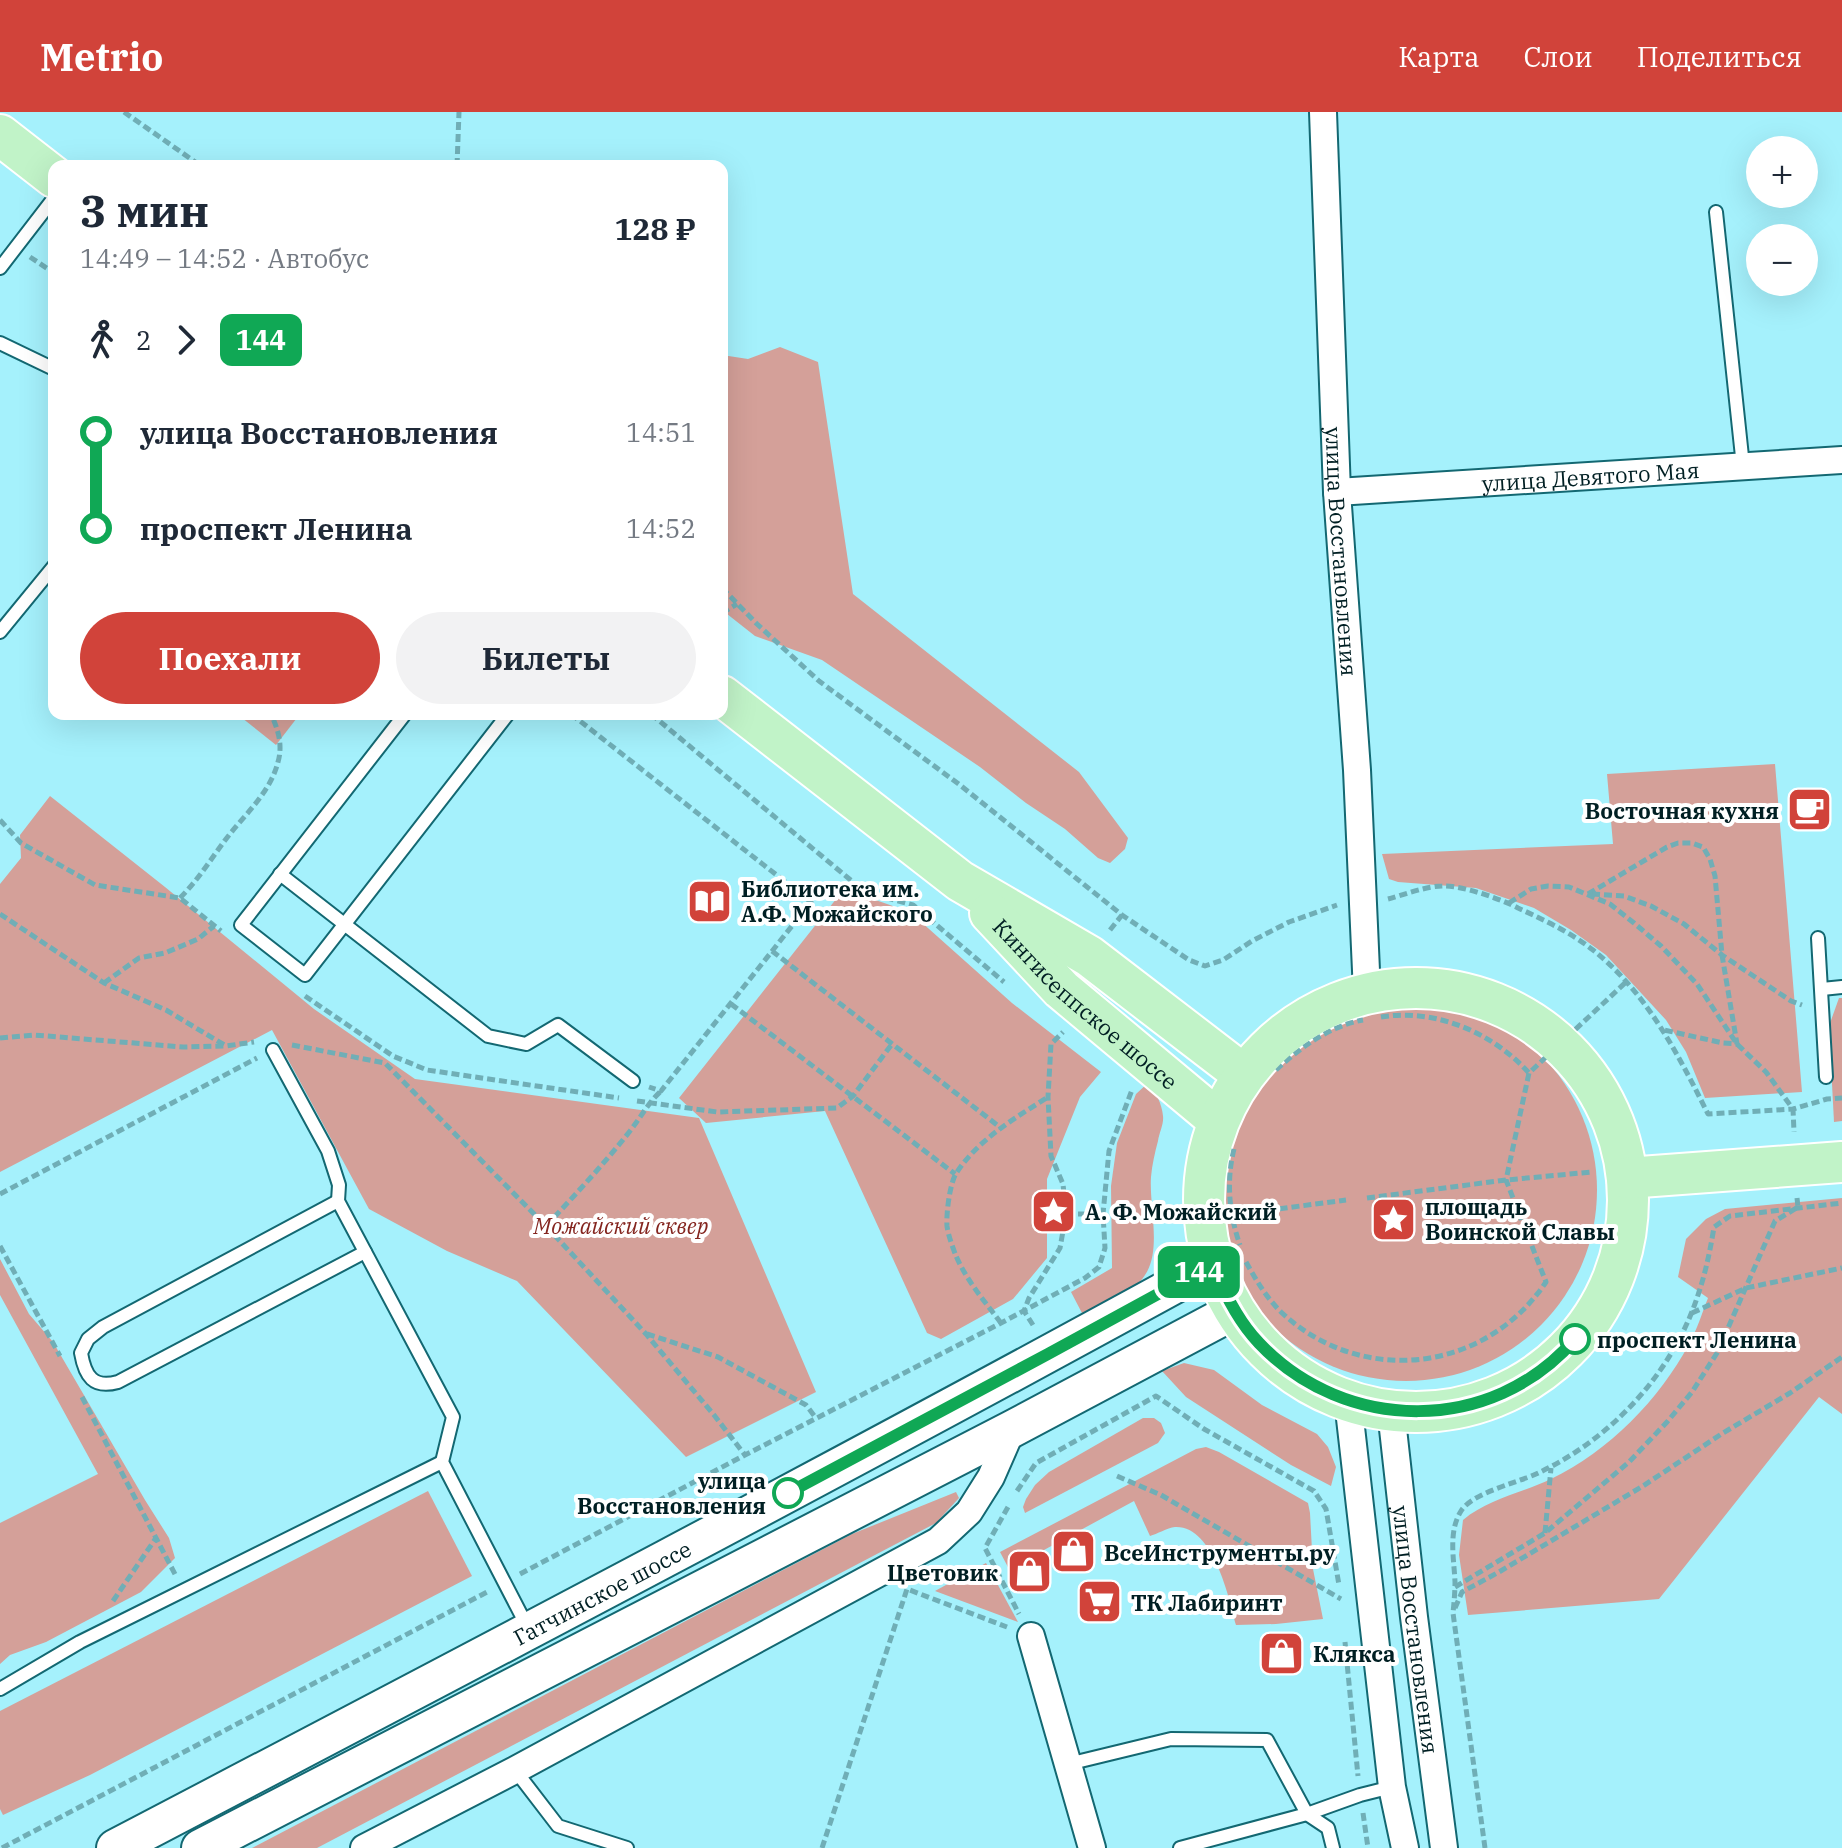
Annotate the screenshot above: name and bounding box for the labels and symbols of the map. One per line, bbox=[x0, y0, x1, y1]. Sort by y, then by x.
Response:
street label: улица Восстановления bbox=[1320, 426, 1365, 677]
street label: улица Девятого Мая bbox=[1481, 455, 1700, 497]
cafe icon: Восточная кухня bbox=[1786, 786, 1834, 834]
place label: Восточная кухня bbox=[1585, 796, 1779, 825]
place label: Библиотека им. А.Ф. Можайского bbox=[741, 874, 933, 928]
library icon: Библиотека им. А.Ф. Можайского bbox=[686, 877, 734, 925]
street label: Кингисеппское шоссе bbox=[987, 912, 1184, 1095]
place icon: А. Ф. Можайский bbox=[1030, 1187, 1078, 1235]
place label: площадь Воинской Славы bbox=[1425, 1192, 1615, 1246]
place icon: площадь Воинской Славы bbox=[1370, 1195, 1418, 1243]
place label: А. Ф. Можайский bbox=[1085, 1197, 1277, 1226]
park label: Можайский сквер bbox=[533, 1211, 708, 1240]
line badge: 144 bbox=[1153, 1246, 1245, 1298]
marker: проспект Ленина bbox=[1560, 1324, 1590, 1354]
place label: проспект Ленина bbox=[1597, 1325, 1797, 1354]
place label: улица Восстановления bbox=[577, 1466, 766, 1520]
marker: улица Восстановления bbox=[773, 1478, 803, 1508]
street label: улица Восстановления bbox=[1387, 1504, 1446, 1755]
shop icon: ВсеИнструменты.ру bbox=[1049, 1528, 1097, 1576]
street label: Гатчинское шоссе bbox=[508, 1533, 696, 1651]
place label: ВсеИнструменты.ру bbox=[1104, 1538, 1336, 1567]
shop icon: Цветовик bbox=[1005, 1548, 1053, 1596]
place label: Цветовик bbox=[887, 1558, 998, 1587]
supermarket icon: ТК Лабиринт bbox=[1076, 1578, 1124, 1626]
place label: ТК Лабиринт bbox=[1131, 1588, 1283, 1617]
shop icon: Клякса bbox=[1258, 1629, 1306, 1677]
place label: Клякса bbox=[1313, 1639, 1395, 1668]

